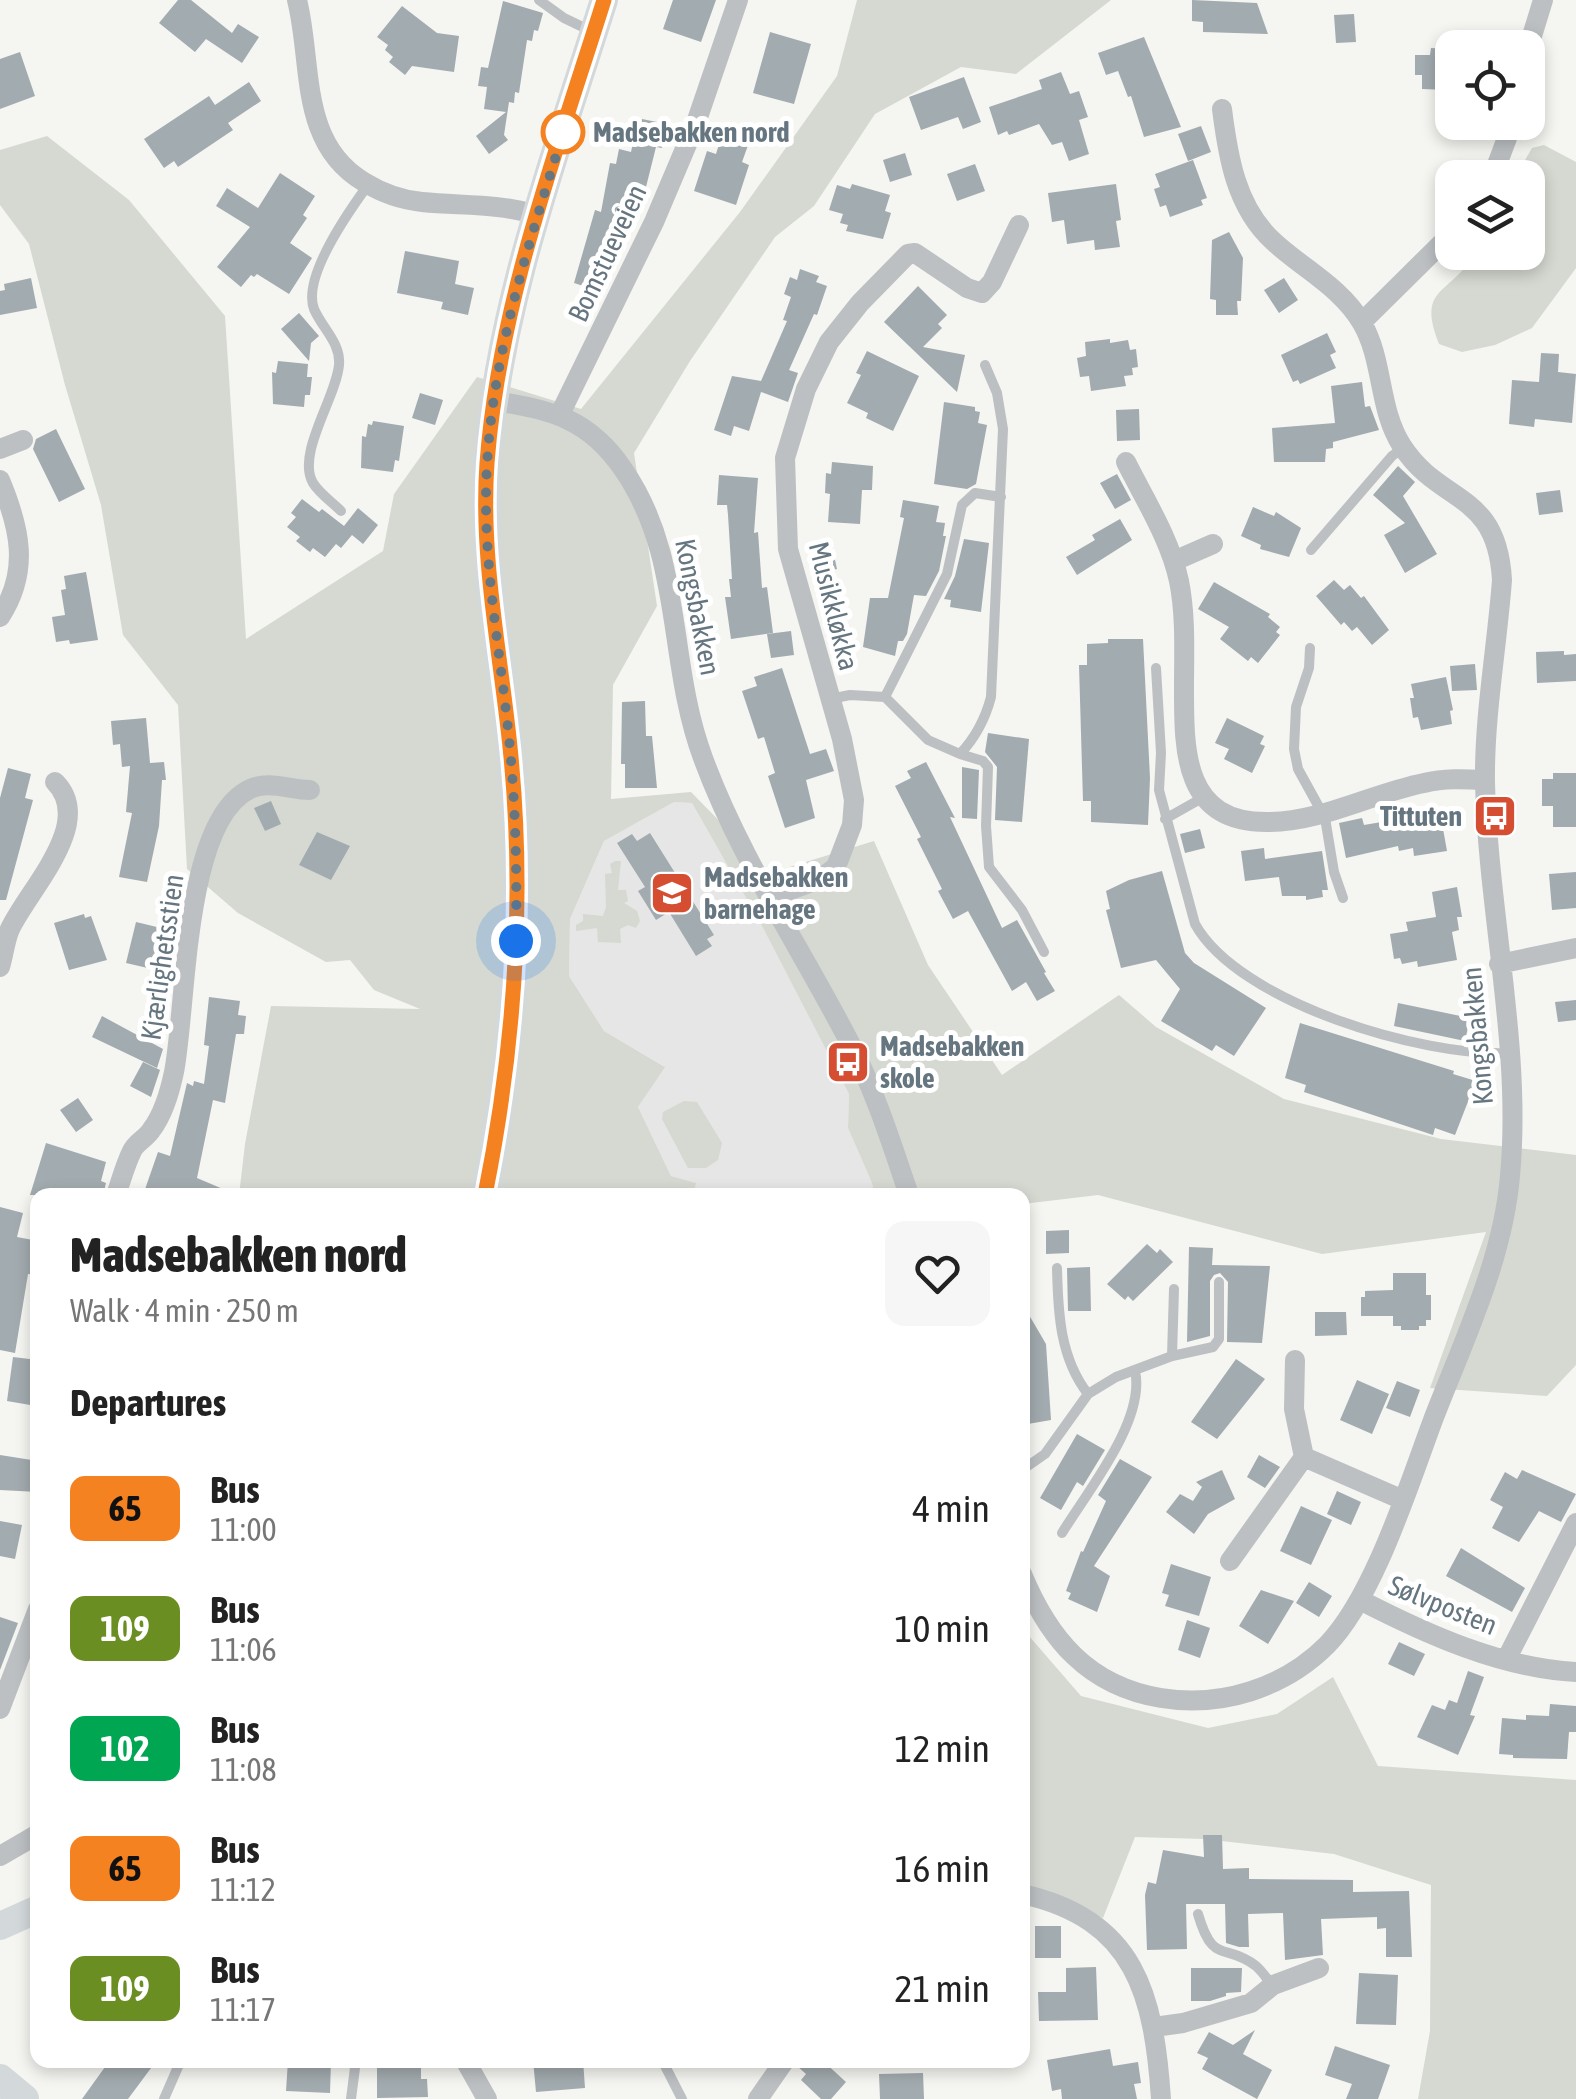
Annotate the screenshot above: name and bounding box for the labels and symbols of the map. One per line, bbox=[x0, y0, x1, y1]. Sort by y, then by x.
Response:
marker: Madsebakken nord bbox=[542, 111, 584, 153]
place label: Madsebakken nord bbox=[593, 116, 789, 148]
street label: Bomstueveien bbox=[561, 180, 653, 326]
street label: Kongsbakken bbox=[669, 536, 727, 678]
street label: Musikkløkka bbox=[803, 538, 865, 674]
bus stop icon: Tittuten bbox=[1472, 793, 1518, 839]
place label: Tittuten bbox=[1380, 800, 1462, 832]
place label: Madsebakken barnehage bbox=[704, 861, 848, 925]
school or university icon: Madsebakken barnehage bbox=[649, 870, 695, 916]
street label: Kjærlighetsstien bbox=[135, 872, 189, 1042]
your location bbox=[491, 916, 541, 966]
street label: Kongsbakken bbox=[1455, 966, 1499, 1106]
place label: Madsebakken skole bbox=[880, 1030, 1024, 1094]
bus stop icon: Madsebakken skole bbox=[825, 1039, 871, 1085]
street label: Sølvposten bbox=[1384, 1569, 1502, 1641]

